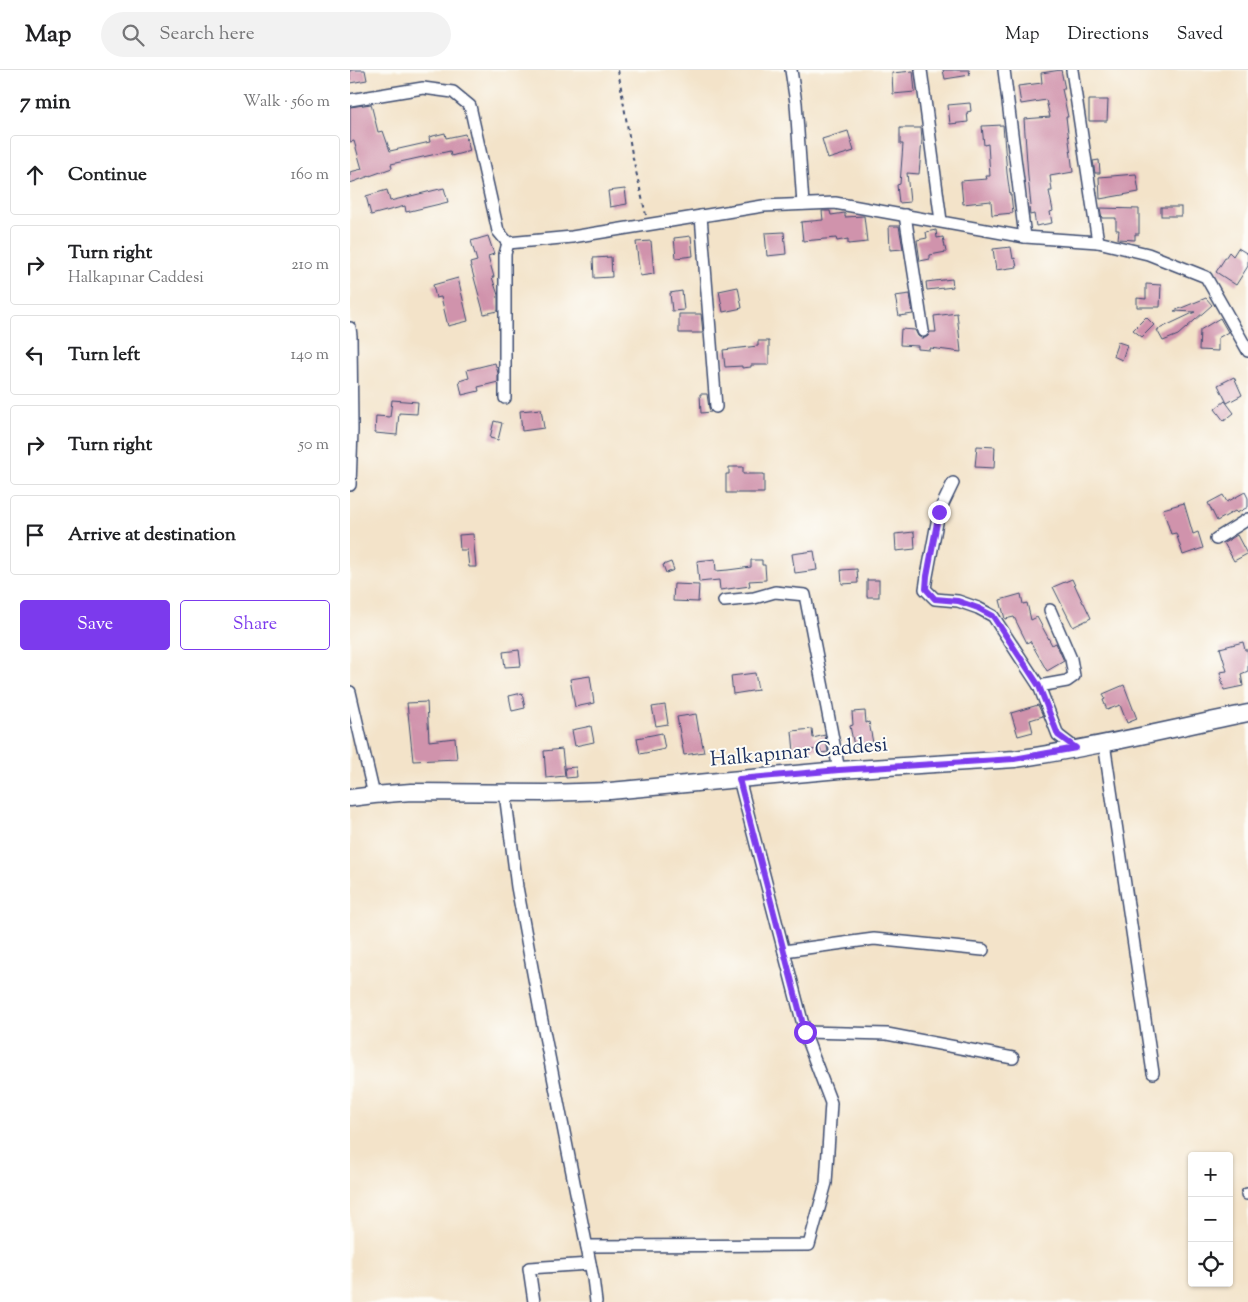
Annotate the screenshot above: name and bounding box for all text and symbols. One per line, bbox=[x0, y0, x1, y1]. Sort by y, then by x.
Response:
search box bbox=[101, 12, 451, 57]
text: Map bbox=[25, 18, 71, 52]
icon: search bbox=[119, 21, 147, 49]
text: Search here bbox=[159, 21, 255, 48]
text: Map bbox=[1005, 22, 1040, 48]
text: Directions bbox=[1068, 22, 1149, 48]
text: Saved bbox=[1177, 22, 1223, 48]
text: 7 min bbox=[20, 88, 71, 118]
text: Walk · 560 m bbox=[243, 91, 330, 114]
icon: ahead bbox=[21, 161, 49, 189]
text: Continue bbox=[68, 162, 147, 189]
text: 160 m bbox=[291, 164, 329, 187]
text: Turn right bbox=[68, 240, 152, 267]
icon: right bbox=[21, 251, 49, 279]
text: 210 m bbox=[291, 254, 329, 277]
text: Halkapınar Caddesi bbox=[68, 267, 204, 290]
icon: left bbox=[21, 341, 49, 369]
text: Turn left bbox=[68, 342, 140, 369]
text: 140 m bbox=[291, 344, 329, 367]
icon: right bbox=[21, 431, 49, 459]
text: Turn right bbox=[68, 432, 152, 459]
text: 50 m bbox=[298, 434, 329, 457]
route end bbox=[928, 501, 951, 524]
icon: arrive bbox=[21, 521, 49, 549]
text: Arrive at destination bbox=[68, 522, 236, 549]
button: Save bbox=[20, 600, 170, 650]
button: Share bbox=[180, 600, 330, 650]
street label: Halkapınar Caddesi bbox=[709, 730, 889, 776]
route start bbox=[794, 1021, 817, 1044]
map controls bbox=[1188, 1152, 1233, 1287]
button: + bbox=[1188, 1152, 1233, 1197]
button: − bbox=[1188, 1197, 1233, 1242]
button: locate bbox=[1188, 1242, 1233, 1287]

